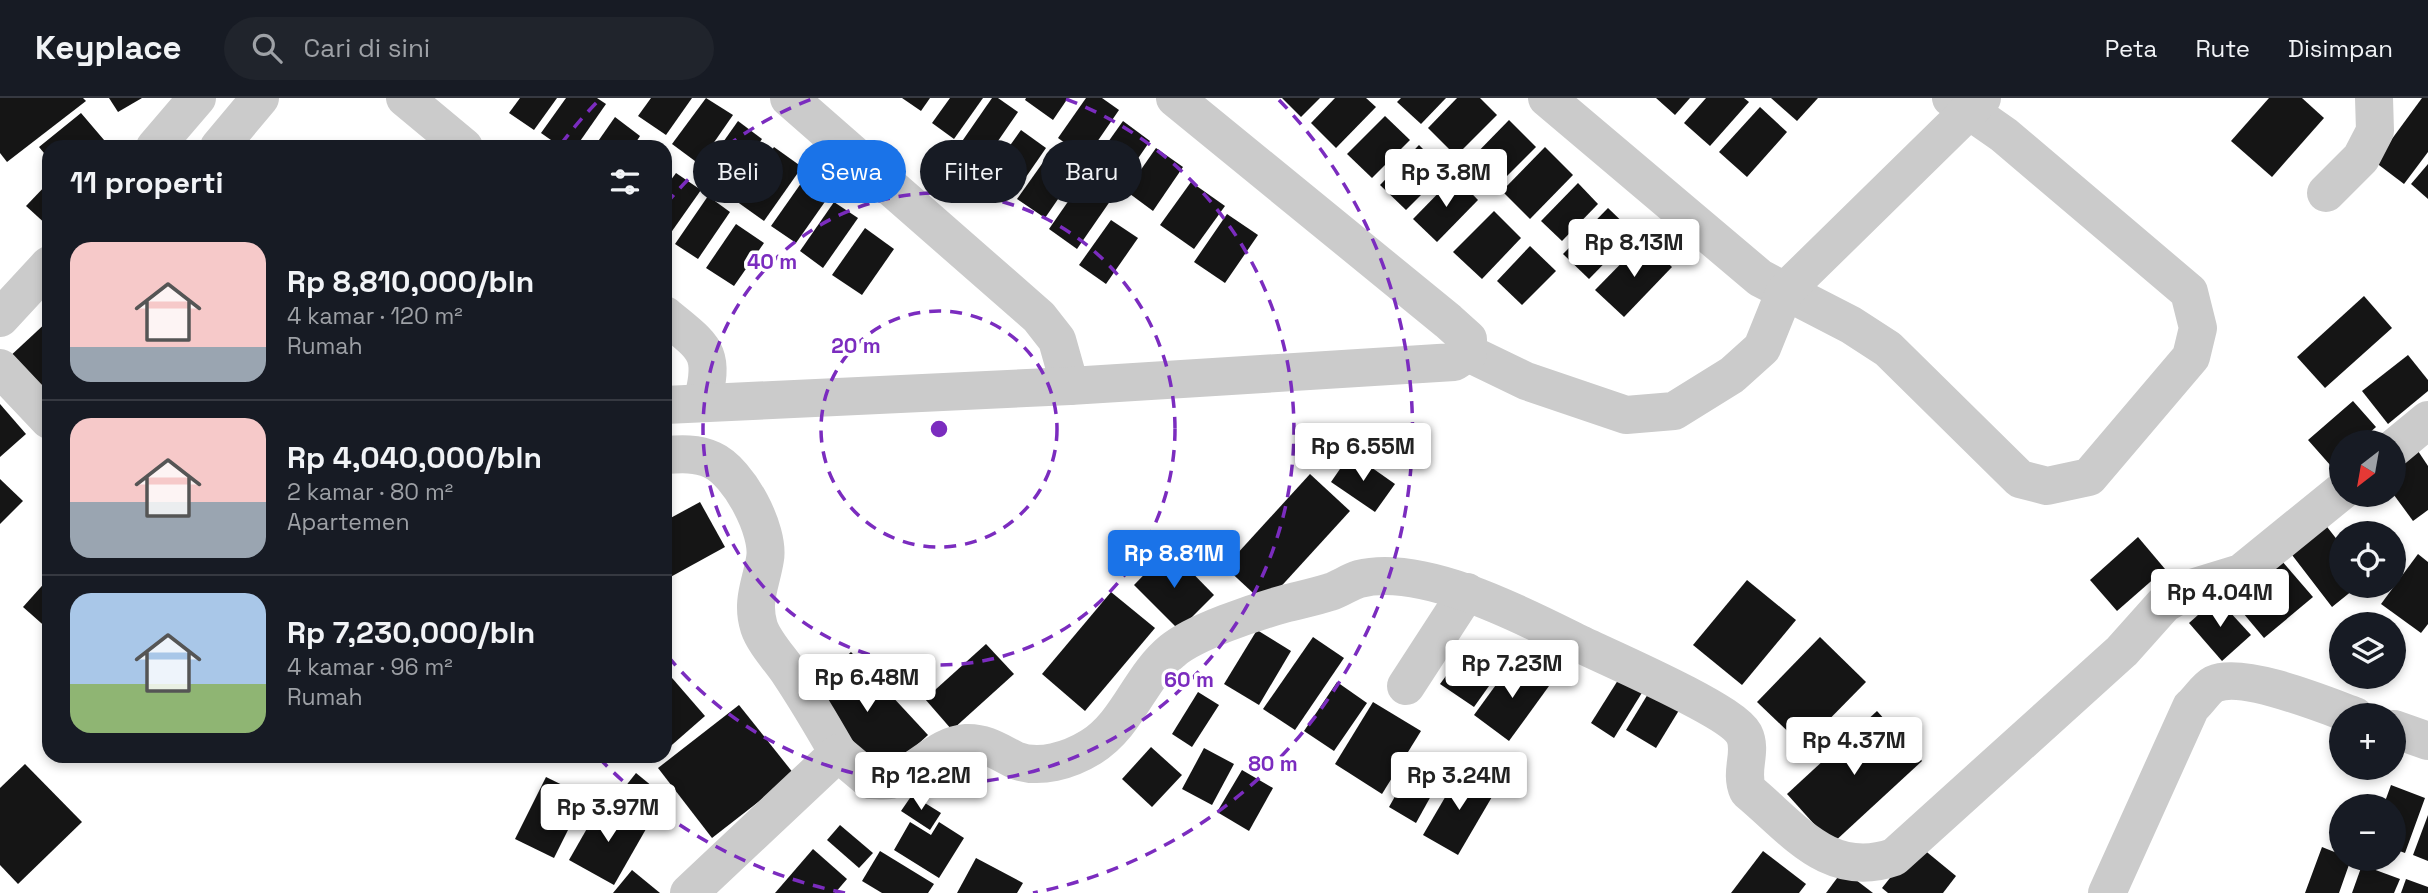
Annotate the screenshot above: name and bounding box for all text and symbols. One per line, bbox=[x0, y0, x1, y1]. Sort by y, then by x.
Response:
search box bbox=[224, 17, 714, 80]
text: Keyplace bbox=[35, 27, 182, 69]
icon: search bbox=[248, 29, 286, 67]
text: Cari di sini bbox=[304, 31, 430, 65]
text: Peta bbox=[2105, 33, 2157, 64]
text: Rute bbox=[2195, 33, 2250, 64]
text: Disimpan bbox=[2288, 33, 2393, 64]
chip: Beli bbox=[693, 140, 783, 203]
chip: Sewa bbox=[797, 140, 906, 203]
chip: Filter bbox=[920, 140, 1027, 203]
chip: Baru bbox=[1041, 140, 1142, 203]
pin: Rp 3.8M bbox=[1381, 150, 1511, 209]
text: Rp 3.8M bbox=[1401, 157, 1491, 187]
text: 11 properti bbox=[70, 163, 224, 202]
icon: filters bbox=[606, 163, 644, 201]
pin: Rp 8.13M bbox=[1562, 220, 1706, 279]
text: Rp 8.13M bbox=[1584, 227, 1684, 257]
text: 40 m bbox=[747, 248, 797, 275]
text: Rp 8,810,000/bln bbox=[287, 262, 534, 301]
icon: home bbox=[126, 270, 210, 354]
text: 4 kamar · 120 m² bbox=[287, 301, 463, 331]
text: Rumah bbox=[287, 331, 363, 361]
text: 20 m bbox=[831, 332, 881, 359]
centre of rings bbox=[927, 417, 951, 441]
pin: Rp 6.55M bbox=[1291, 424, 1435, 483]
north arrow bbox=[2329, 430, 2406, 508]
map controls bbox=[2329, 430, 2406, 871]
text: Rp 6.55M bbox=[1311, 431, 1415, 461]
text: Rp 4,040,000/bln bbox=[287, 438, 542, 477]
icon: home bbox=[126, 446, 210, 530]
text: 2 kamar · 80 m² bbox=[287, 477, 453, 507]
text: Apartemen bbox=[287, 507, 409, 537]
button: locate bbox=[2329, 521, 2406, 598]
pin: Rp 8.81M bbox=[1102, 531, 1246, 590]
text: Rp 8.81M bbox=[1124, 538, 1224, 568]
pin: Rp 4.04M bbox=[2148, 570, 2292, 629]
text: Rp 4.04M bbox=[2167, 577, 2273, 607]
button: layers bbox=[2329, 612, 2406, 689]
text: Rp 7,230,000/bln bbox=[287, 613, 535, 652]
icon: home bbox=[126, 621, 210, 705]
pin: Rp 7.23M bbox=[1440, 640, 1584, 700]
text: Rp 7.23M bbox=[1461, 648, 1563, 678]
text: 4 kamar · 96 m² bbox=[287, 652, 453, 682]
pin: Rp 6.48M bbox=[795, 654, 939, 714]
text: Rp 6.48M bbox=[815, 662, 919, 692]
text: 60 m bbox=[1164, 666, 1214, 693]
text: Rumah bbox=[287, 682, 363, 712]
button: + bbox=[2329, 703, 2406, 780]
pin: Rp 4.37M bbox=[1782, 718, 1926, 777]
text: Rp 4.37M bbox=[1802, 725, 1906, 755]
text: 80 m bbox=[1248, 750, 1298, 777]
pin: Rp 12.2M bbox=[849, 752, 993, 812]
pin: Rp 3.24M bbox=[1387, 752, 1531, 812]
text: Rp 12.2M bbox=[871, 760, 971, 790]
text: Rp 3.24M bbox=[1407, 760, 1511, 790]
pin: Rp 3.97M bbox=[536, 784, 680, 844]
text: Rp 3.97M bbox=[557, 792, 659, 822]
button: − bbox=[2329, 794, 2406, 871]

